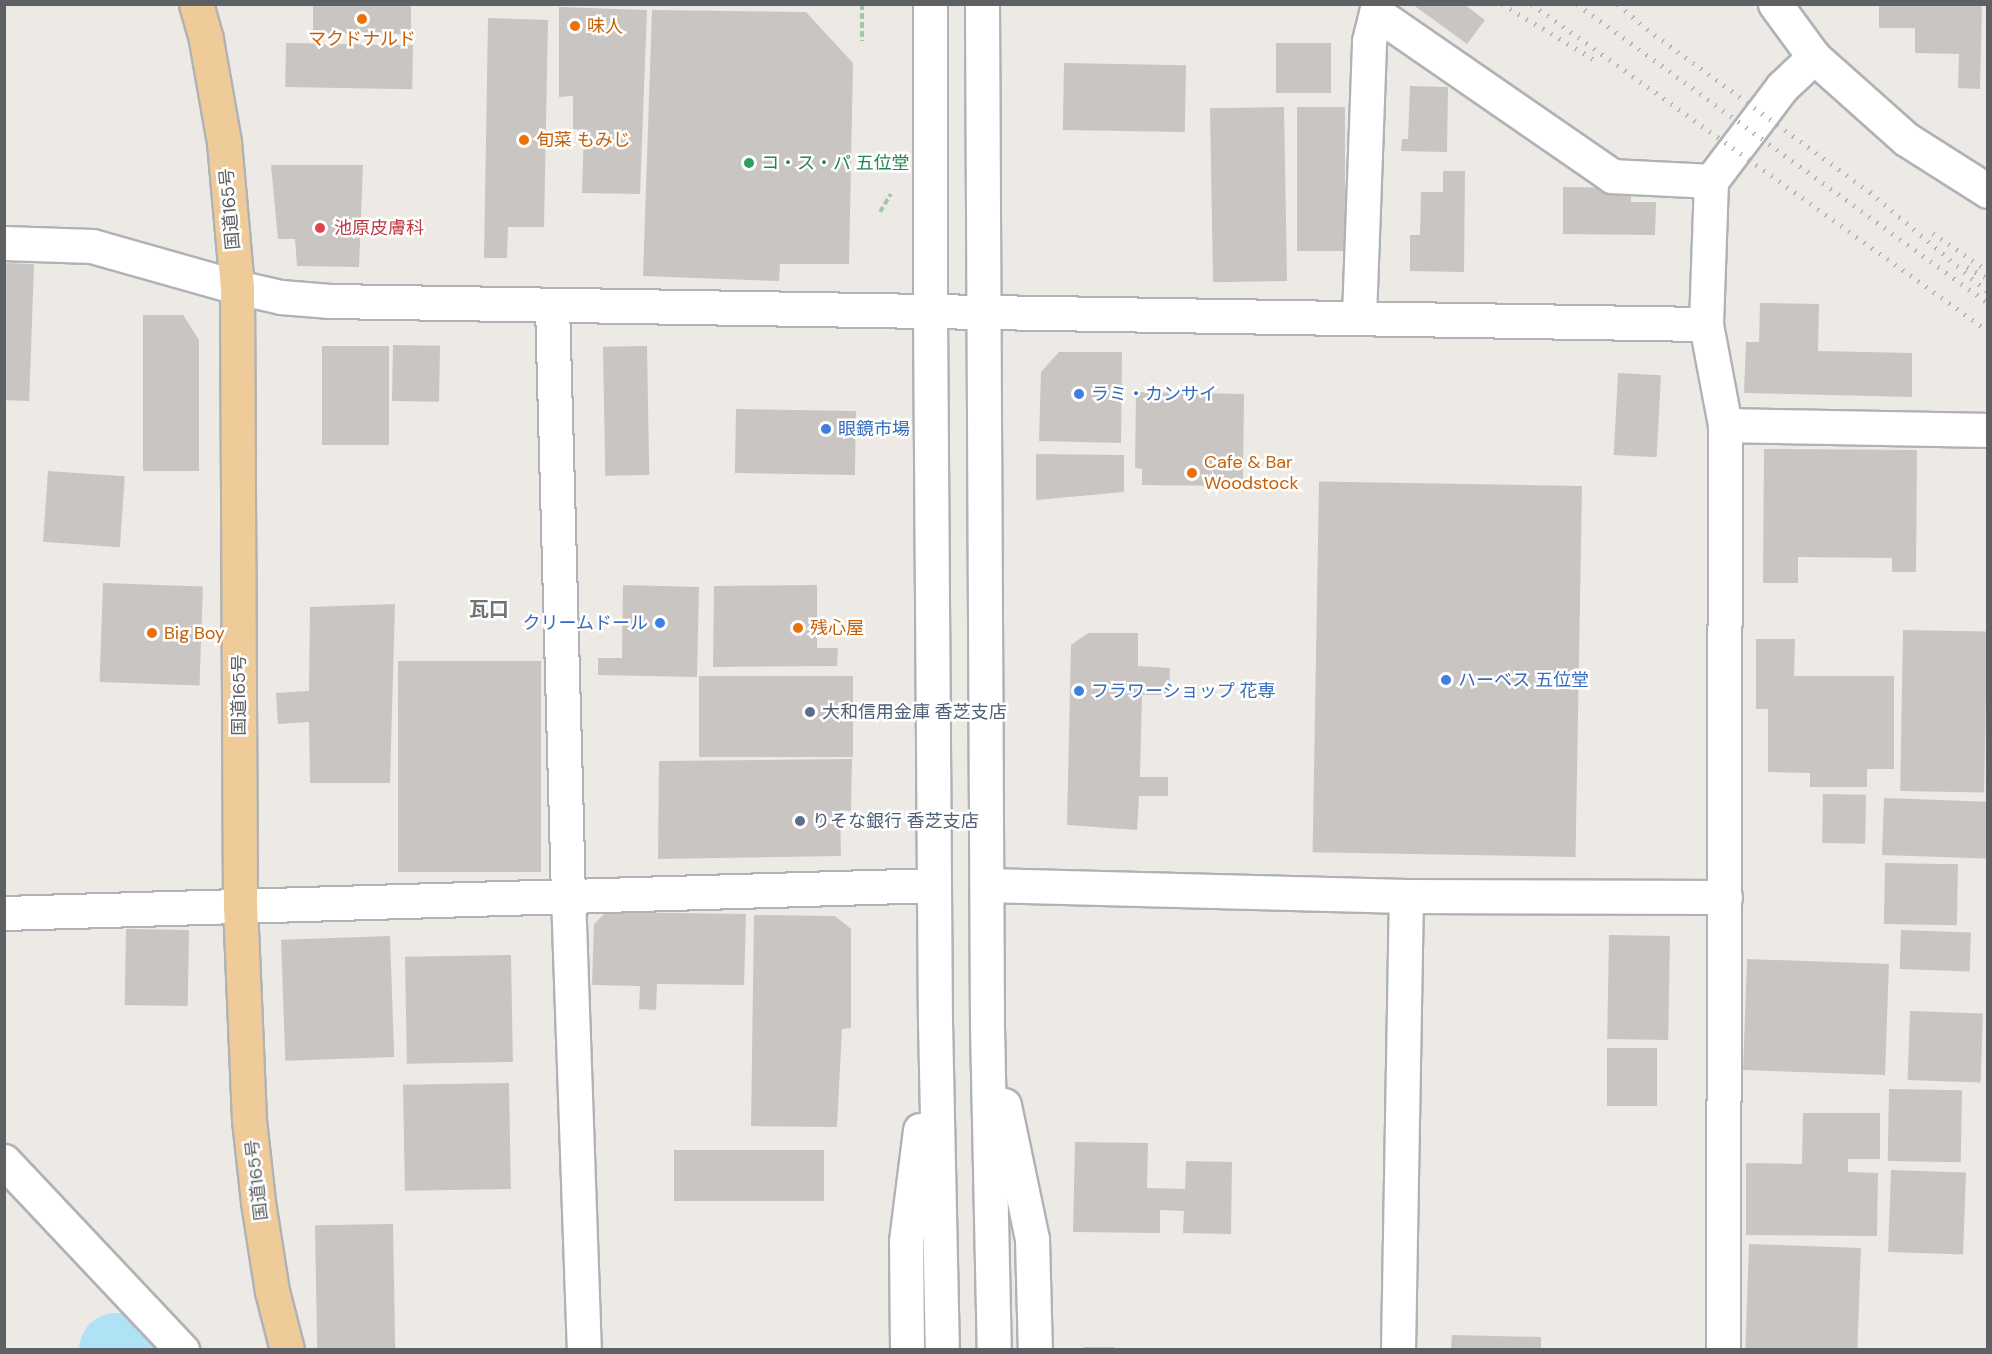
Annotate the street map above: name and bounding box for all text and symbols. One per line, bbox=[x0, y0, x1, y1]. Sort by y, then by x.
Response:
marker: マクドナルド bbox=[355, 12, 369, 26]
place label: 味人 bbox=[587, 15, 623, 37]
marker: 味人 bbox=[568, 19, 582, 33]
place label: マクドナルド bbox=[308, 28, 416, 50]
place label: 旬菜 もみじ bbox=[536, 129, 631, 151]
marker: 旬菜 もみじ bbox=[517, 133, 531, 147]
place label: コ・ス・パ 五位堂 bbox=[761, 152, 910, 174]
marker: コ・ス・パ 五位堂 bbox=[742, 156, 756, 170]
street label: 国道165号 bbox=[216, 167, 244, 251]
place label: 池原皮膚科 bbox=[334, 217, 424, 239]
marker: 池原皮膚科 bbox=[311, 219, 329, 237]
place label: ラミ・カンサイ bbox=[1091, 383, 1217, 405]
marker: ラミ・カンサイ bbox=[1072, 387, 1086, 401]
place label: 眼鏡市場 bbox=[838, 418, 910, 440]
marker: 眼鏡市場 bbox=[819, 422, 833, 436]
place label: Cafe & Bar Woodstock bbox=[1204, 452, 1299, 494]
marker: Cafe & Bar Woodstock bbox=[1185, 466, 1199, 480]
district label: 瓦口 bbox=[469, 597, 509, 621]
place label: クリームドール bbox=[522, 612, 648, 634]
marker: クリームドール bbox=[653, 616, 667, 630]
place label: 残心屋 bbox=[810, 617, 864, 639]
marker: 残心屋 bbox=[791, 621, 805, 635]
place label: Big Boy bbox=[164, 622, 225, 644]
marker: Big Boy bbox=[145, 626, 159, 640]
street label: 国道165号 bbox=[228, 654, 250, 736]
place label: ハーベス 五位堂 bbox=[1458, 669, 1589, 691]
marker: ハーベス 五位堂 bbox=[1439, 673, 1453, 687]
place label: フラワーショップ 花専 bbox=[1091, 680, 1276, 702]
marker: フラワーショップ 花専 bbox=[1072, 684, 1086, 698]
place label: 大和信用金庫 香芝支店 bbox=[822, 701, 1007, 723]
marker: 大和信用金庫 香芝支店 bbox=[803, 705, 817, 719]
place label: りそな銀行 香芝支店 bbox=[812, 810, 979, 832]
marker: りそな銀行 香芝支店 bbox=[793, 814, 807, 828]
street label: 国道165号 bbox=[241, 1138, 273, 1222]

